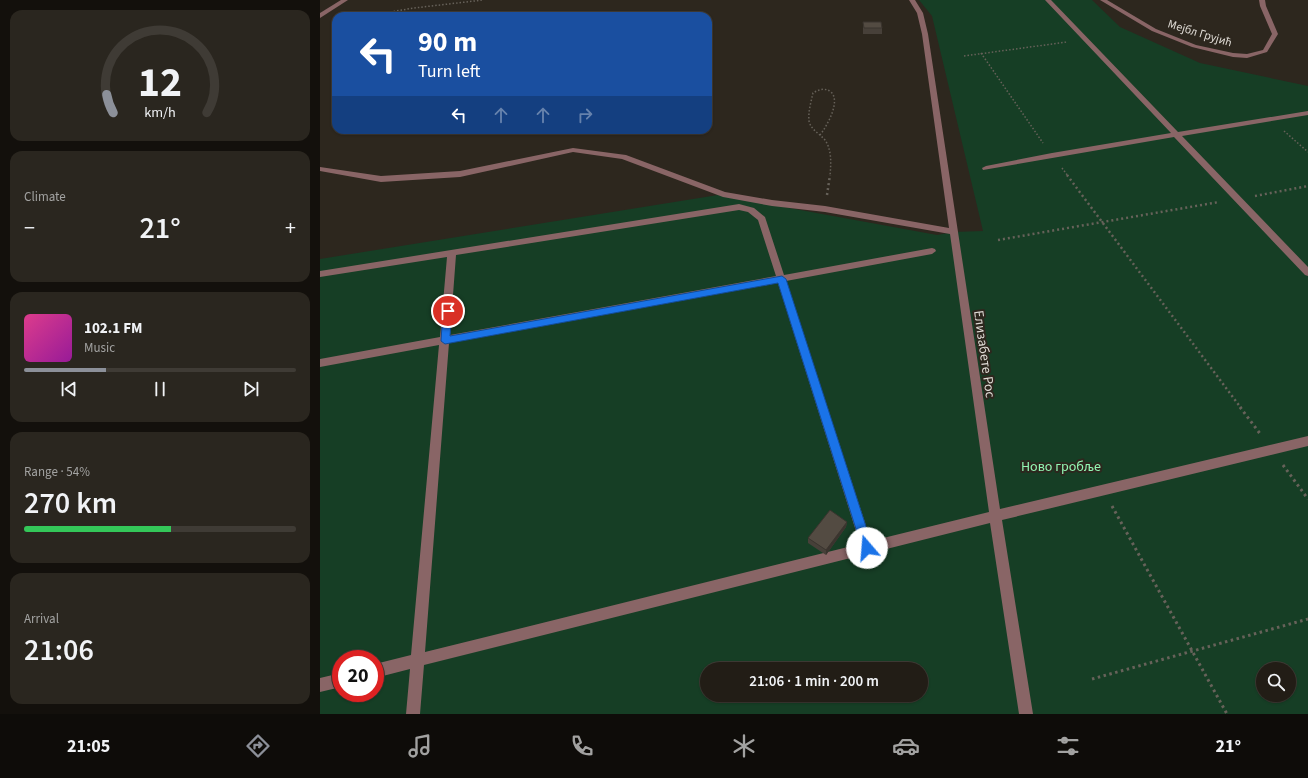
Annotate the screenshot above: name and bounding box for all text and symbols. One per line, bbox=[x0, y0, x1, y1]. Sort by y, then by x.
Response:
street label: Мејбл Грујић bbox=[1166, 16, 1234, 51]
text: 90 m bbox=[418, 22, 477, 62]
icon: left bbox=[352, 28, 404, 80]
text: 12 bbox=[138, 53, 182, 113]
text: Turn left bbox=[418, 59, 480, 84]
text: km/h bbox=[144, 102, 176, 123]
icon: left bbox=[448, 104, 470, 126]
icon: ahead bbox=[490, 104, 512, 126]
icon: ahead bbox=[532, 104, 554, 126]
icon: right bbox=[574, 104, 596, 126]
text: Climate bbox=[24, 188, 66, 206]
text: 21° bbox=[139, 207, 181, 250]
text: − bbox=[24, 212, 35, 244]
text: + bbox=[285, 212, 296, 244]
pin bbox=[431, 294, 465, 328]
icon: arrive bbox=[437, 300, 459, 322]
street label: Елизабете Рос bbox=[968, 309, 1000, 400]
text: 102.1 FM bbox=[84, 318, 142, 339]
text: Music bbox=[84, 339, 115, 357]
icon: previous bbox=[58, 378, 80, 400]
icon: pause bbox=[149, 378, 171, 400]
icon: next bbox=[240, 378, 262, 400]
park label: Ново гробље bbox=[1021, 457, 1101, 477]
text: Range · 54% bbox=[24, 463, 90, 481]
text: 270 km bbox=[24, 482, 117, 525]
position arrow bbox=[846, 527, 888, 569]
text: Arrival bbox=[24, 610, 59, 628]
text: 21:06 bbox=[24, 629, 94, 672]
speed limit sign: 20 bbox=[332, 650, 384, 702]
map controls bbox=[1256, 662, 1296, 702]
button: search bbox=[1256, 662, 1296, 702]
text: 21:06 · 1 min · 200 m bbox=[749, 671, 879, 692]
icon: directions bbox=[244, 732, 272, 760]
icon: music bbox=[406, 732, 434, 760]
icon: phone bbox=[568, 732, 596, 760]
icon: climate bbox=[730, 732, 758, 760]
icon: car bbox=[892, 732, 920, 760]
icon: filters bbox=[1054, 732, 1082, 760]
text: 21:05 bbox=[67, 734, 110, 759]
text: 21° bbox=[1215, 734, 1241, 759]

